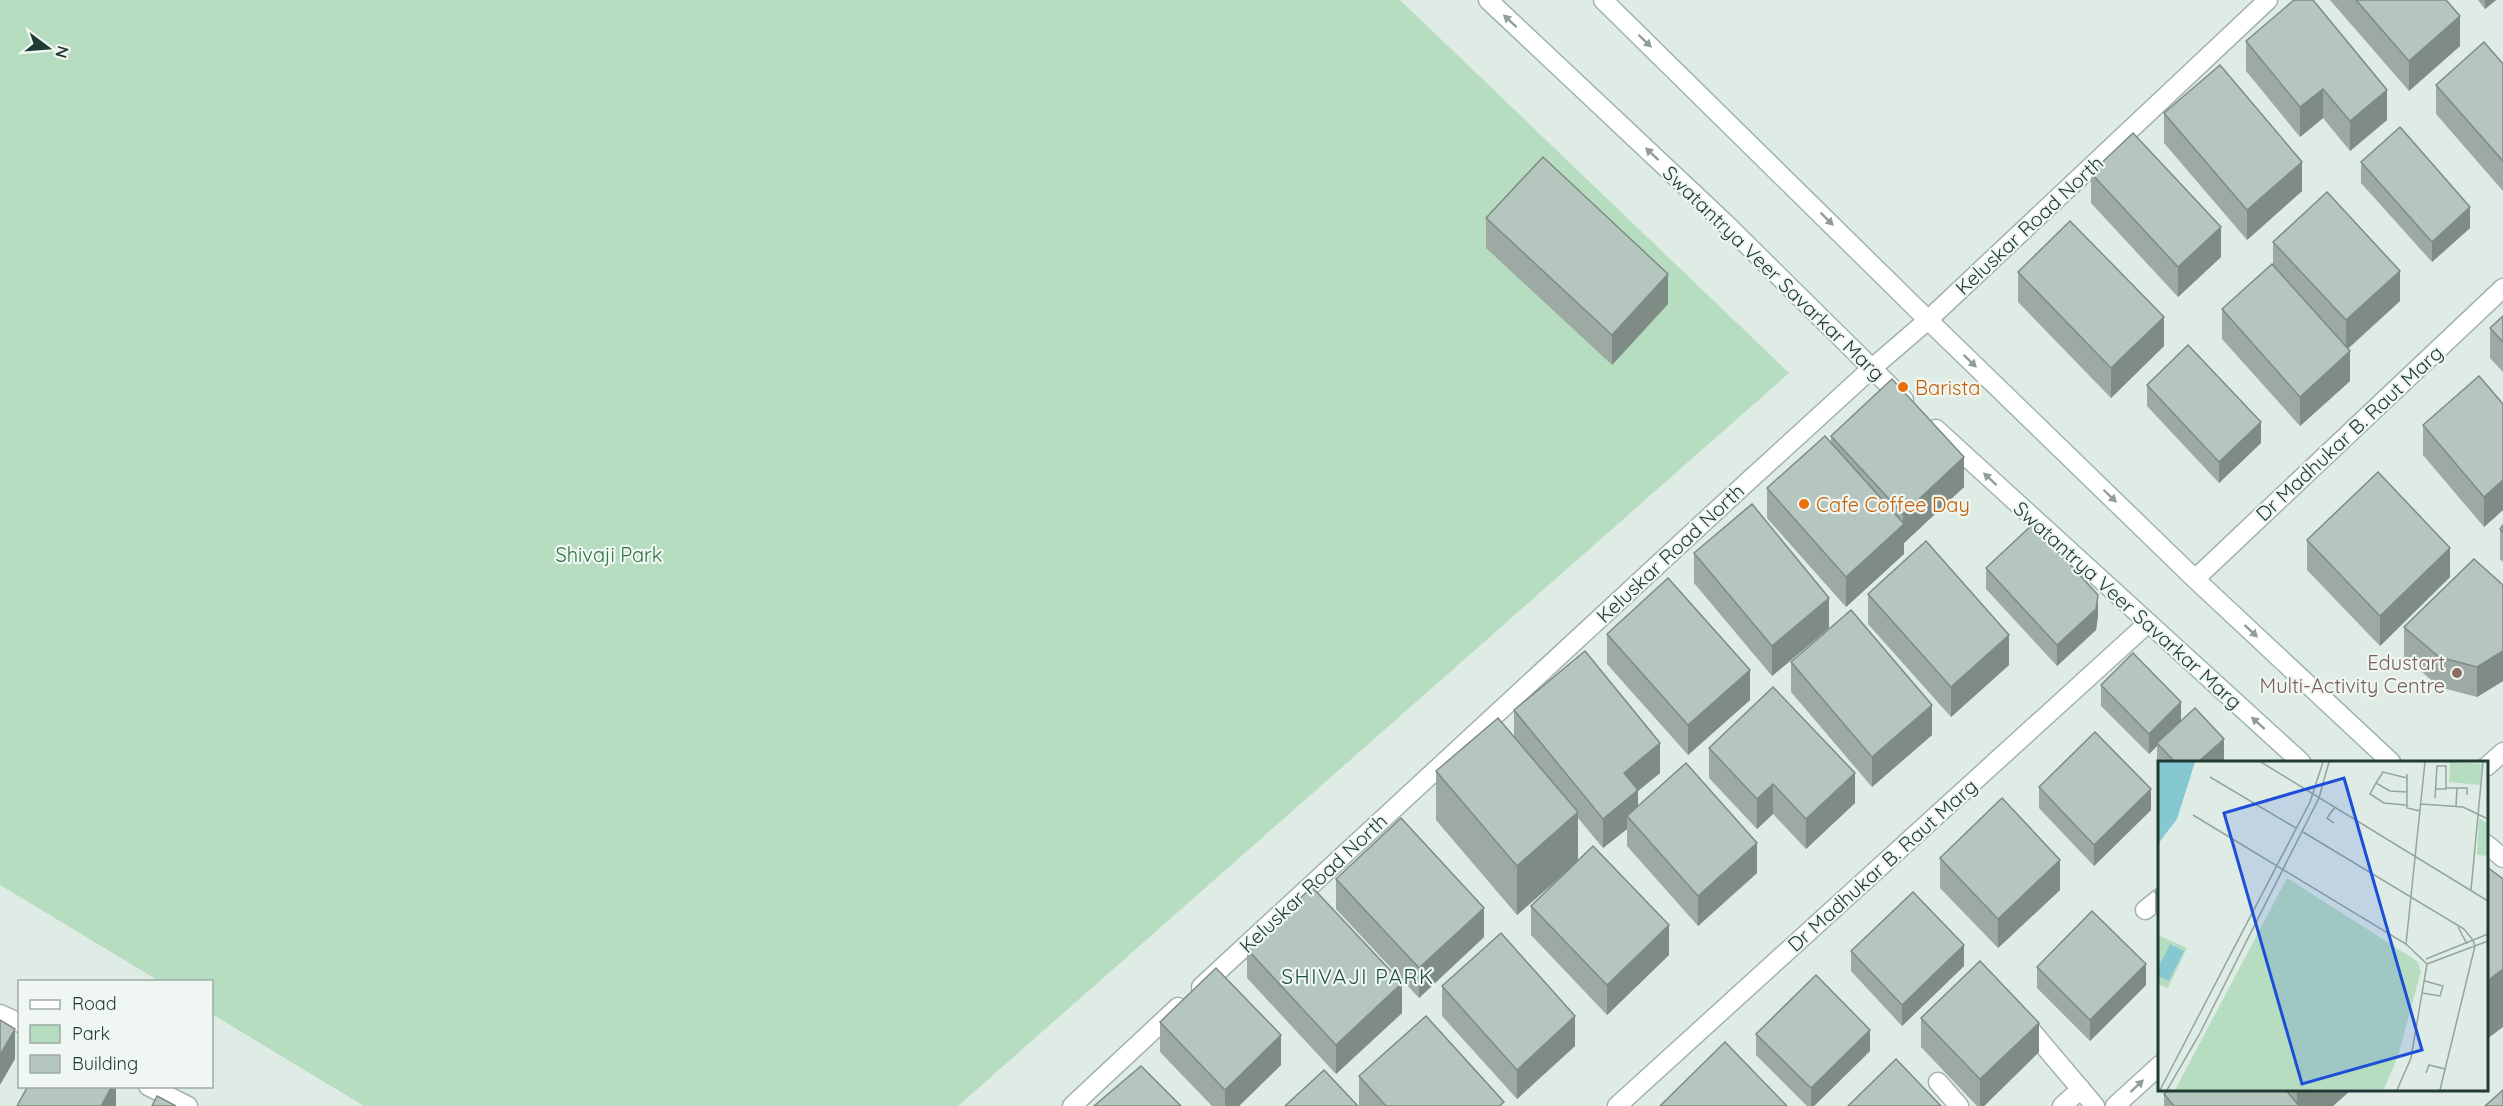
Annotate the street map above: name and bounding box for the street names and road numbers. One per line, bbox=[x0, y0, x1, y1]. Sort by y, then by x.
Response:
street label: Keluskar Road North bbox=[1950, 150, 2108, 300]
street label: Swatantrya Veer Savarkar Marg bbox=[1658, 160, 1890, 386]
street label: Dr Madhukar B. Raut Marg bbox=[2250, 340, 2448, 526]
street label: Keluskar Road North bbox=[1591, 478, 1749, 628]
street label: Swatantrya Veer Savarkar Marg bbox=[2009, 496, 2247, 714]
street label: Dr Madhukar B. Raut Marg bbox=[1782, 773, 1982, 957]
street label: Keluskar Road North bbox=[1234, 808, 1392, 958]

